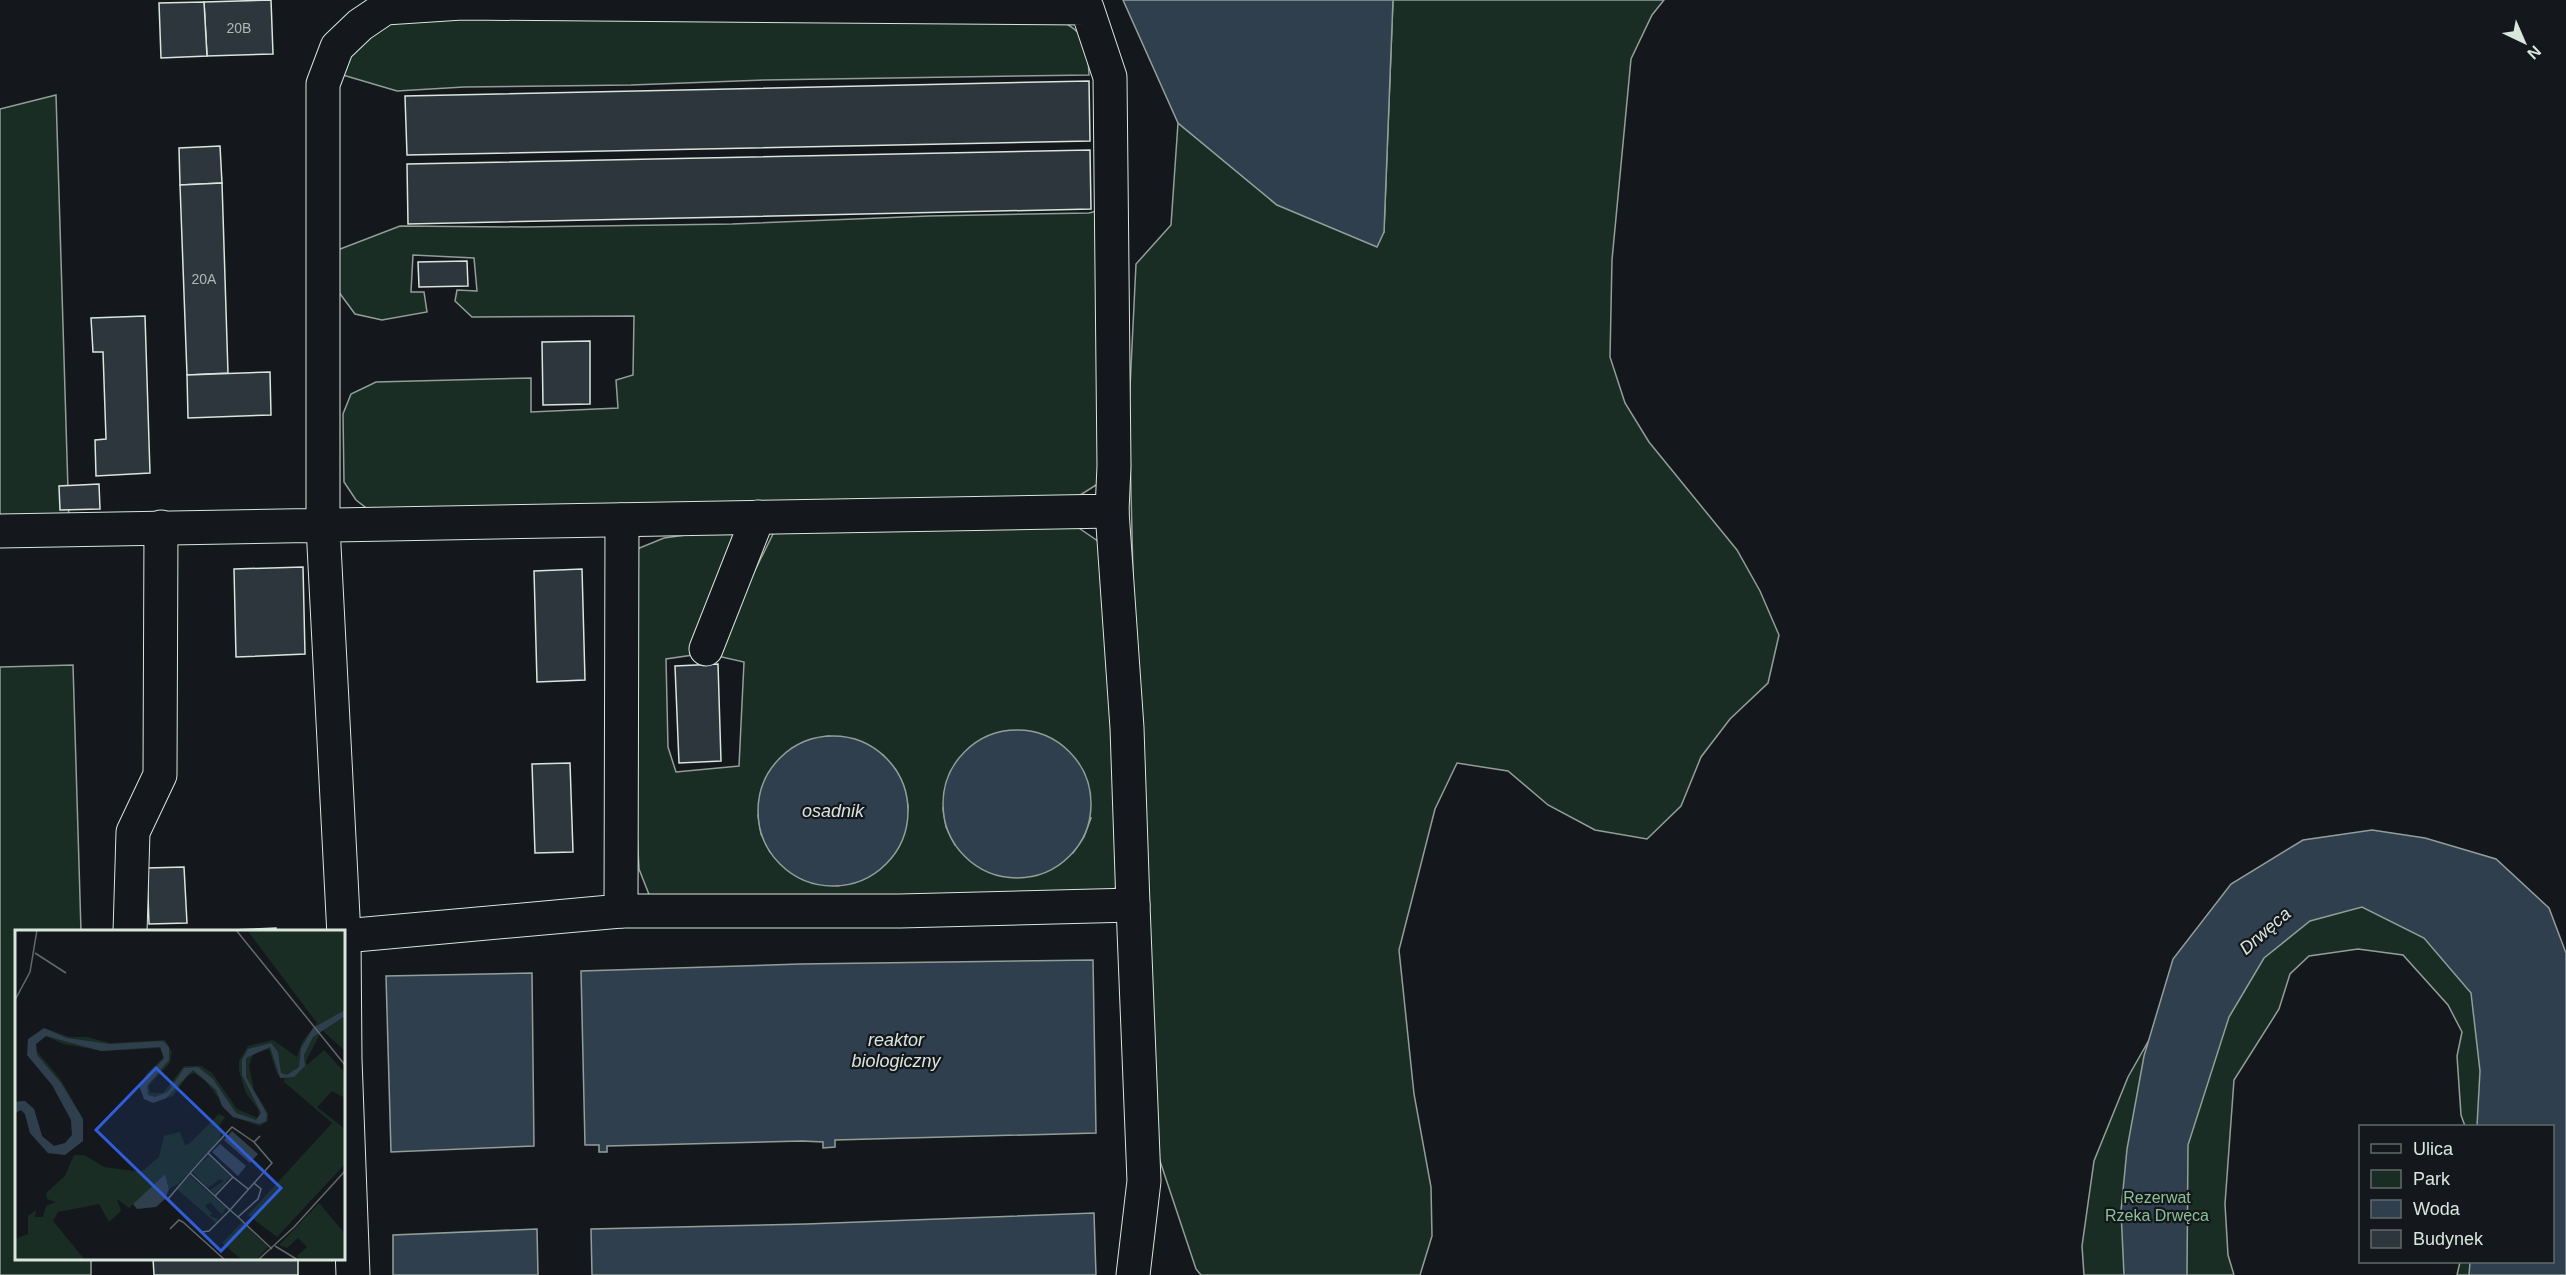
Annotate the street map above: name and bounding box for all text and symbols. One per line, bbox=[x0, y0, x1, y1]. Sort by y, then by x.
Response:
north arrow bbox=[2494, 12, 2554, 72]
house number: 20B bbox=[227, 20, 251, 36]
text: N bbox=[2524, 42, 2544, 63]
house number: 20A bbox=[192, 271, 217, 287]
water label: osadnik bbox=[802, 801, 865, 821]
water label: Drwęca bbox=[2235, 903, 2295, 959]
inset map bbox=[15, 930, 345, 1260]
water label: reaktor biologiczny bbox=[851, 1030, 942, 1071]
legend bbox=[2359, 1125, 2554, 1263]
text: Ulica bbox=[2413, 1139, 2454, 1159]
text: Park bbox=[2413, 1169, 2451, 1189]
park label: Rezerwat Rzeka Drwęca bbox=[2105, 1189, 2209, 1224]
text: Woda bbox=[2413, 1199, 2461, 1219]
text: Budynek bbox=[2413, 1229, 2484, 1249]

